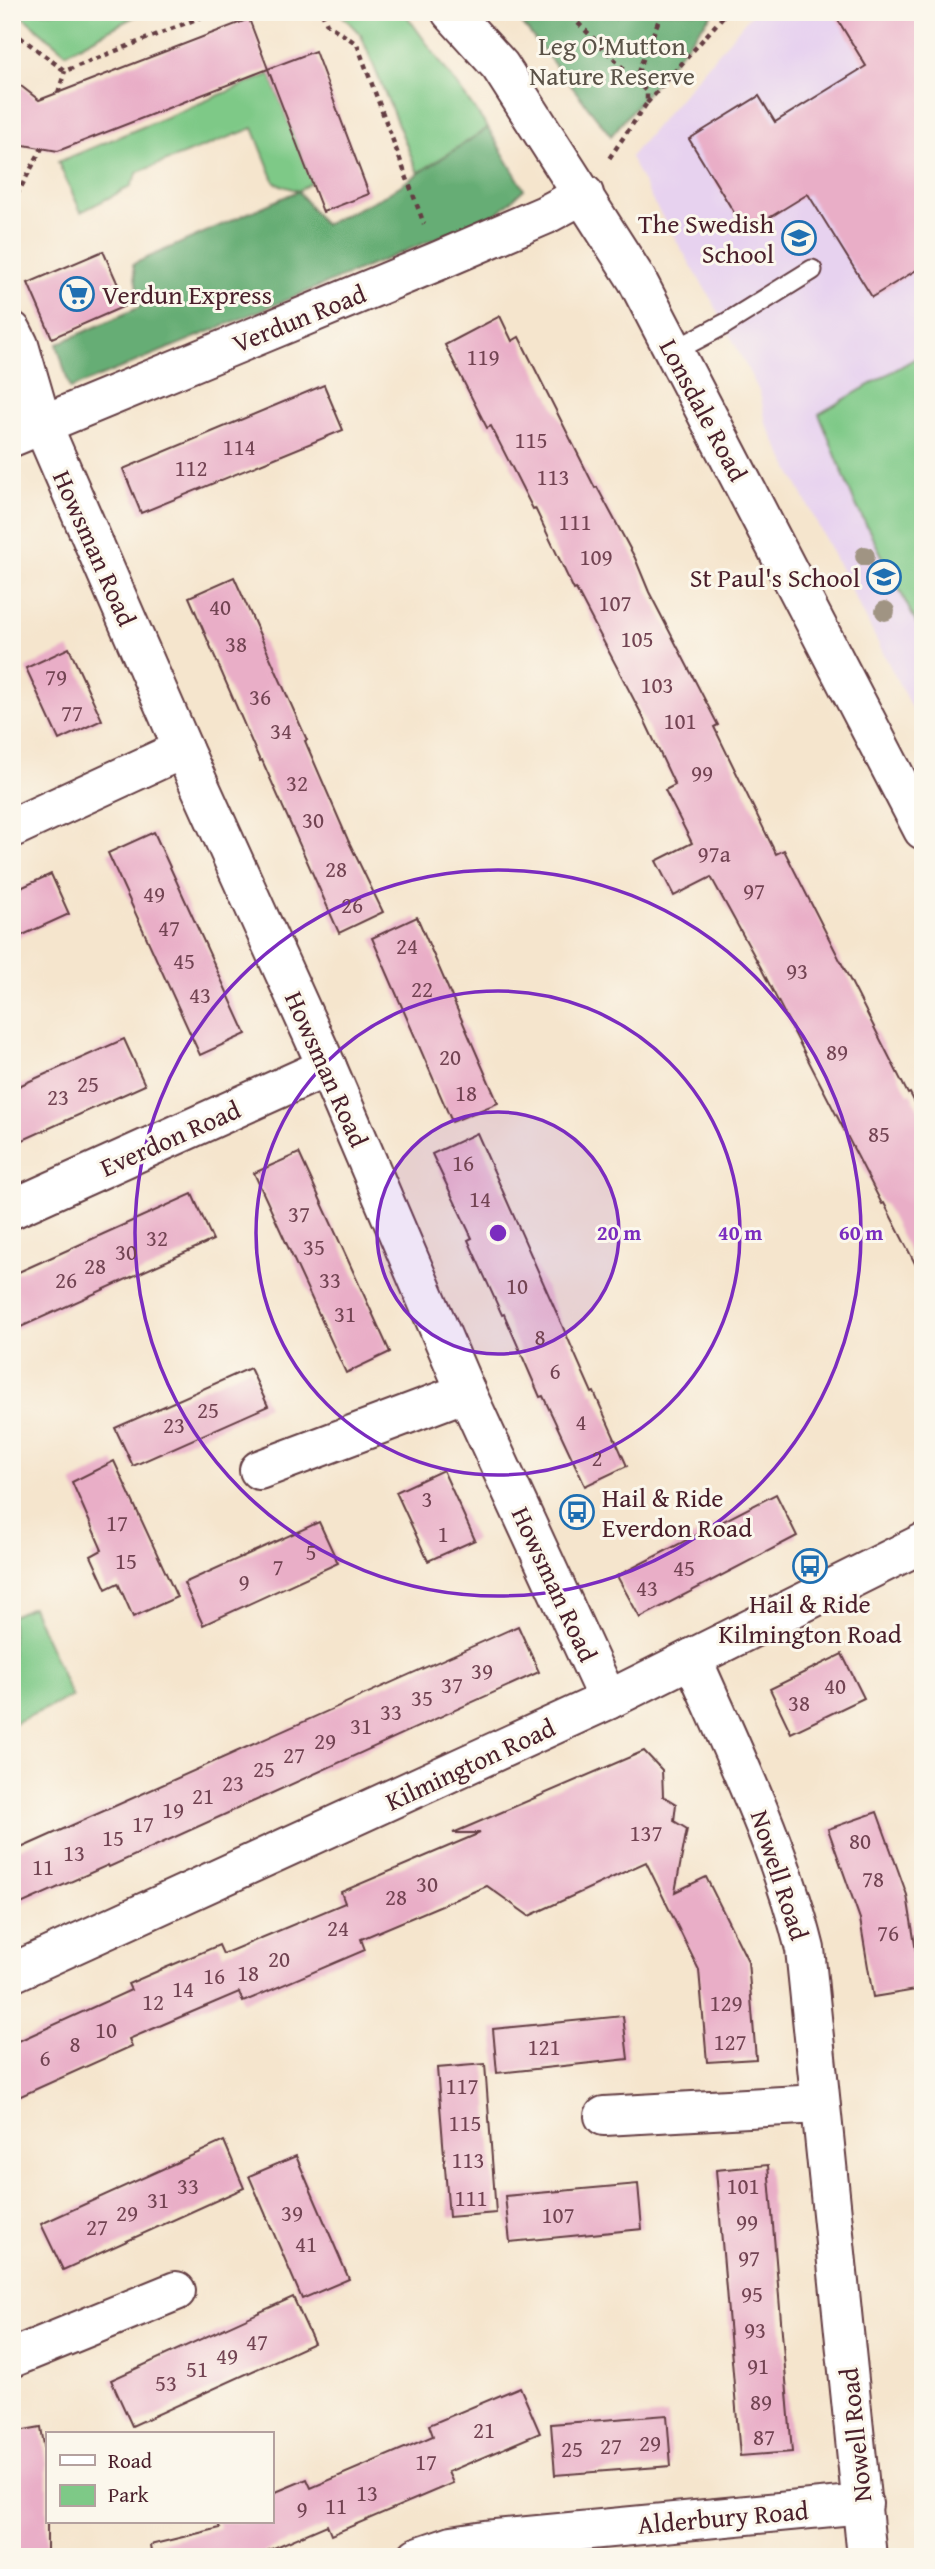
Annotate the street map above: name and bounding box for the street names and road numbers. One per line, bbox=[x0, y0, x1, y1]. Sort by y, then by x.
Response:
street label: Verdun Road bbox=[226, 274, 372, 362]
street label: Lonsdale Road bbox=[650, 332, 758, 488]
street label: Howsman Road bbox=[43, 464, 147, 632]
street label: Howsman Road bbox=[275, 985, 379, 1153]
street label: Everdon Road bbox=[94, 1090, 247, 1186]
street label: Howsman Road bbox=[502, 1500, 608, 1668]
street label: Kilmington Road bbox=[379, 1708, 561, 1820]
street label: Nowell Road bbox=[741, 1805, 819, 1945]
street label: Nowell Road bbox=[829, 2366, 881, 2504]
street label: Alderbury Road bbox=[636, 2490, 810, 2544]

